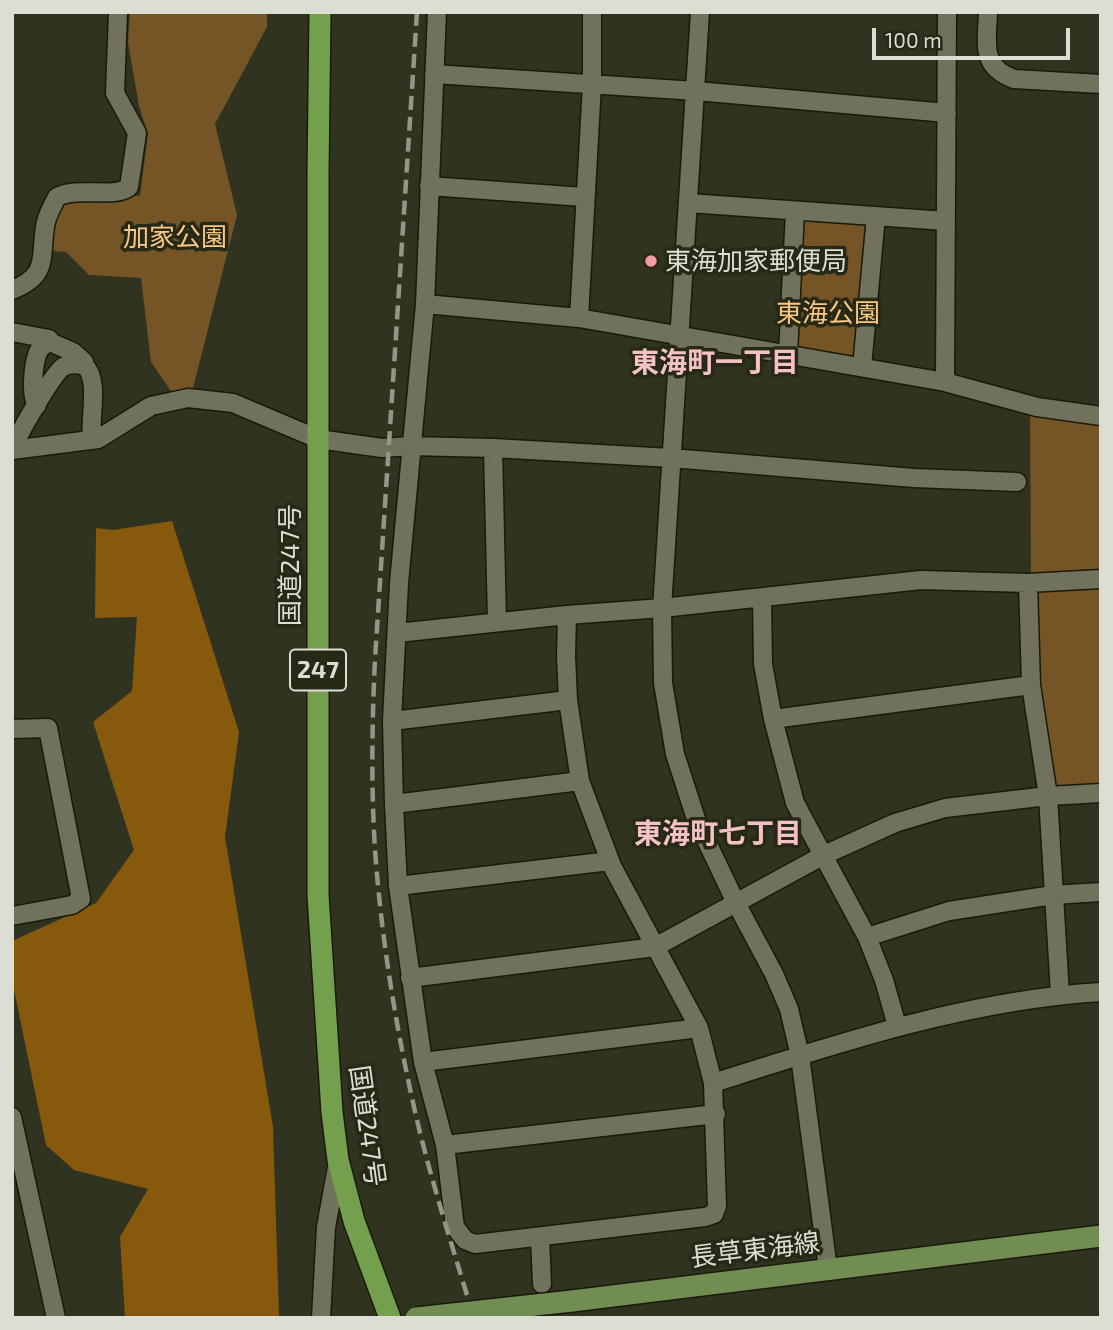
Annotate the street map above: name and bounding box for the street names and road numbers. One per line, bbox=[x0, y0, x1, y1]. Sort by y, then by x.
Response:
street label: 国道247号 bbox=[274, 504, 306, 626]
road number: 247 bbox=[290, 650, 346, 690]
street label: 国道247号 bbox=[343, 1063, 391, 1189]
street label: 長草東海線 bbox=[689, 1227, 821, 1273]

